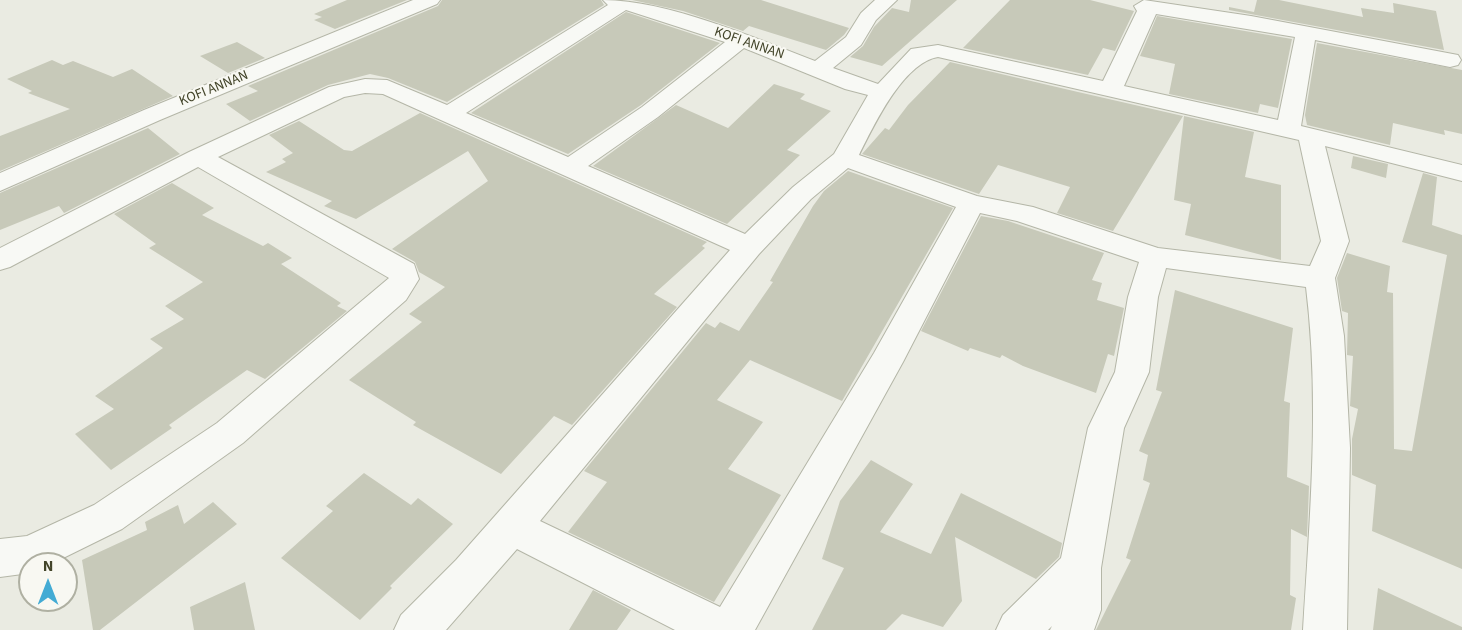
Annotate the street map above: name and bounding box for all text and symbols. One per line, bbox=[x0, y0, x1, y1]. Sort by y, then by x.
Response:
street label: KOFI ANNAN bbox=[712, 24, 786, 64]
street label: KOFI ANNAN bbox=[177, 68, 251, 110]
north arrow bbox=[18, 552, 78, 612]
text: N bbox=[43, 555, 53, 577]

